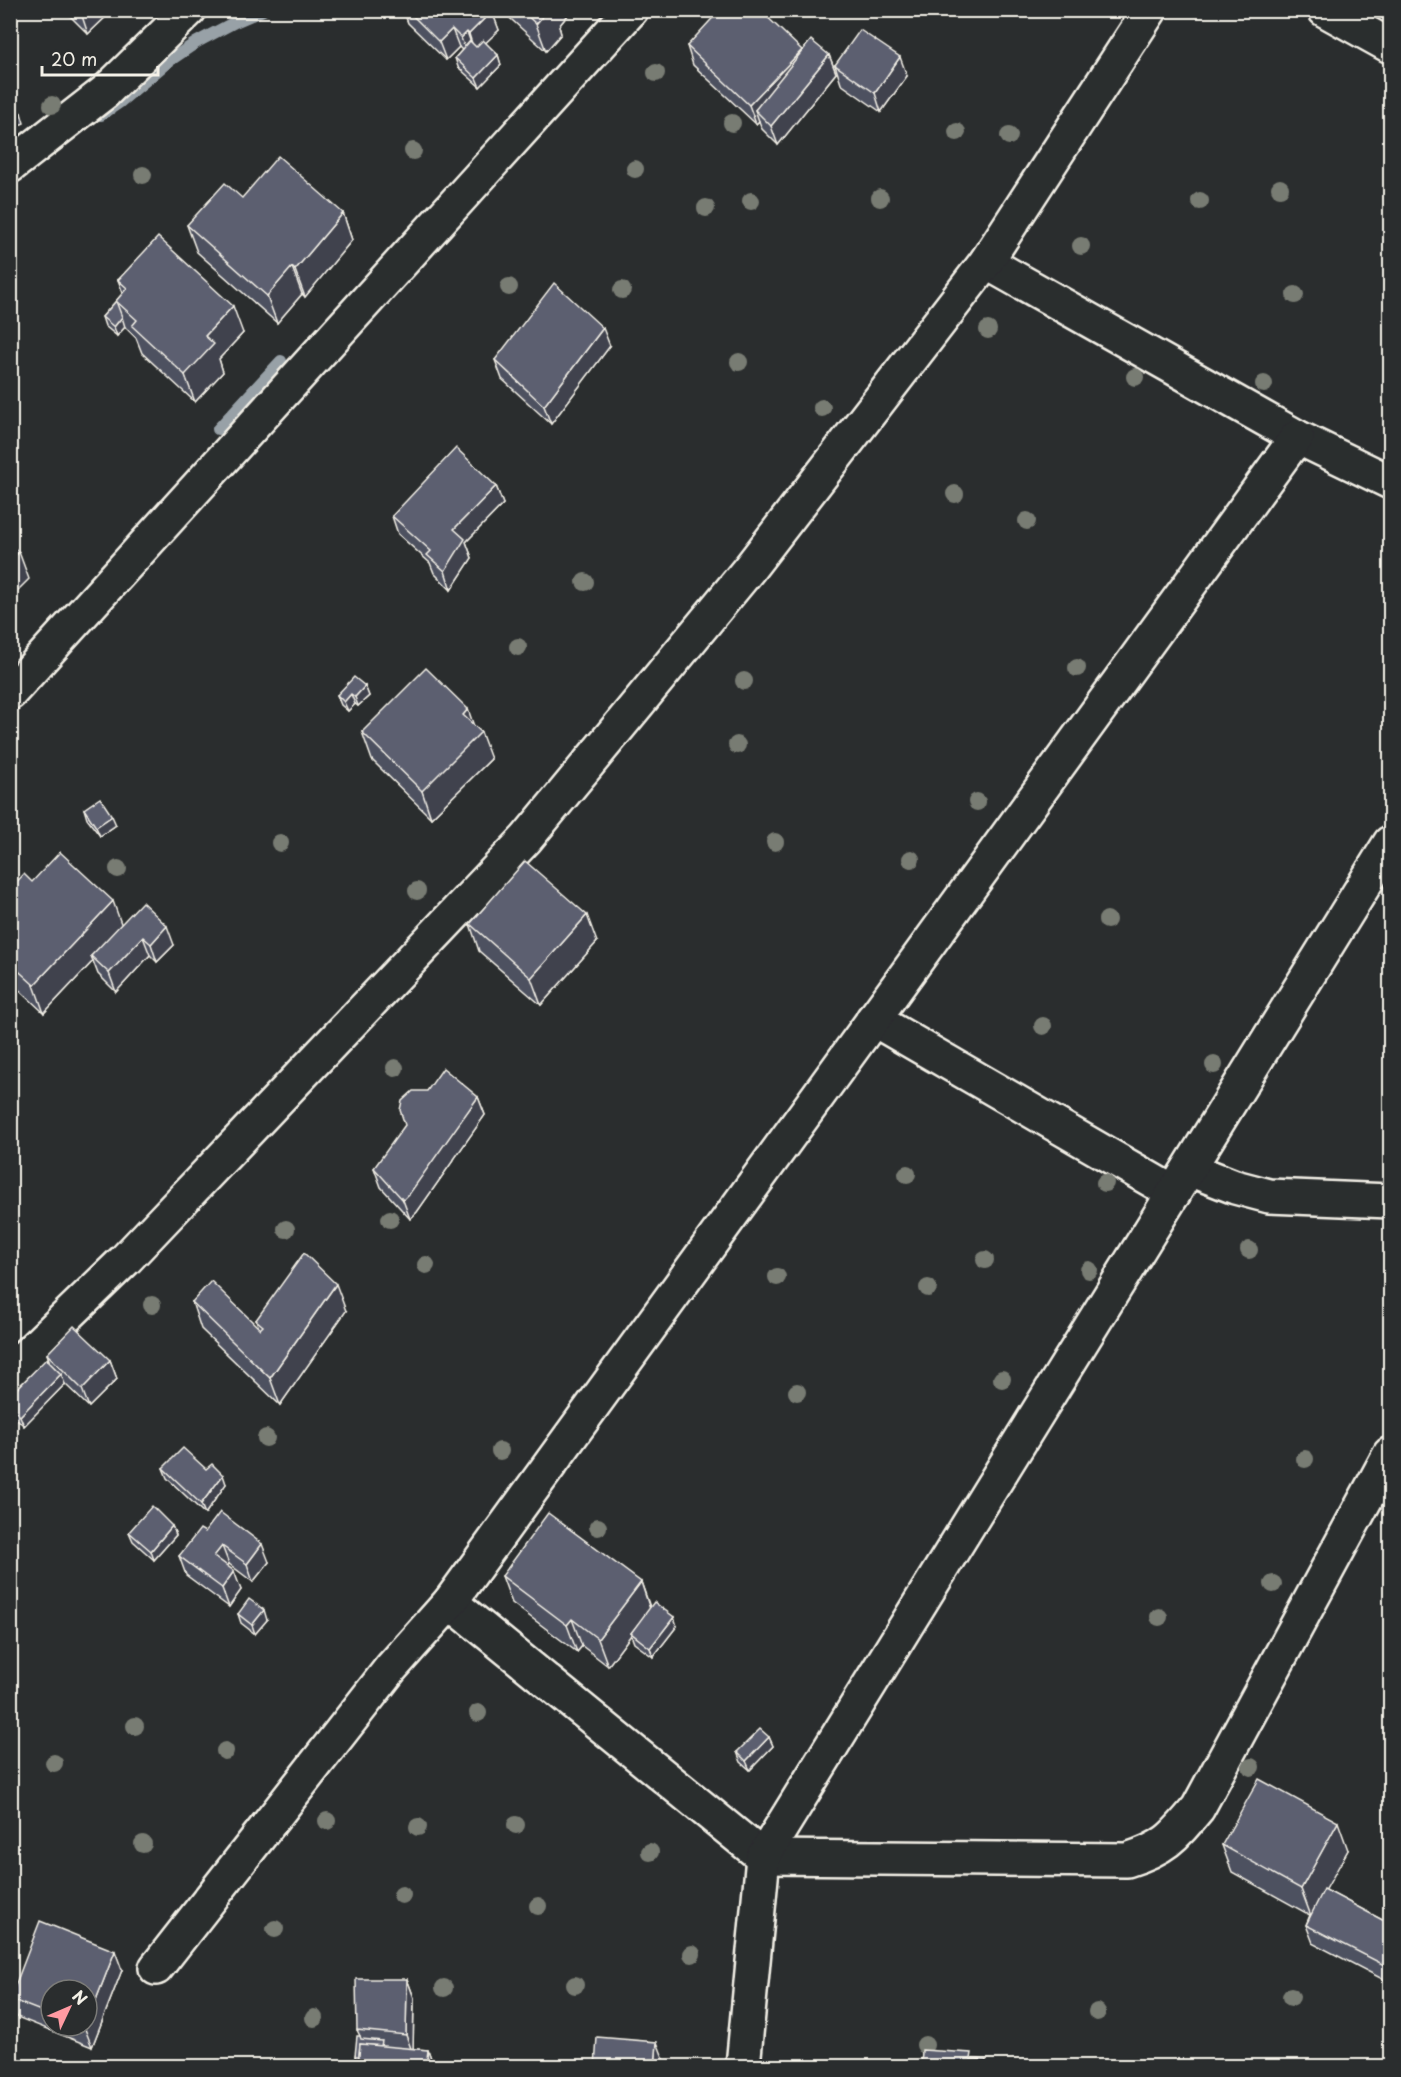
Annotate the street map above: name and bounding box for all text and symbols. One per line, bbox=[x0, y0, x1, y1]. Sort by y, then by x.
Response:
scale bar bbox=[42, 39, 158, 77]
text: 20 m bbox=[51, 45, 97, 72]
north arrow bbox=[39, 1978, 99, 2038]
text: N bbox=[67, 1984, 94, 2010]

